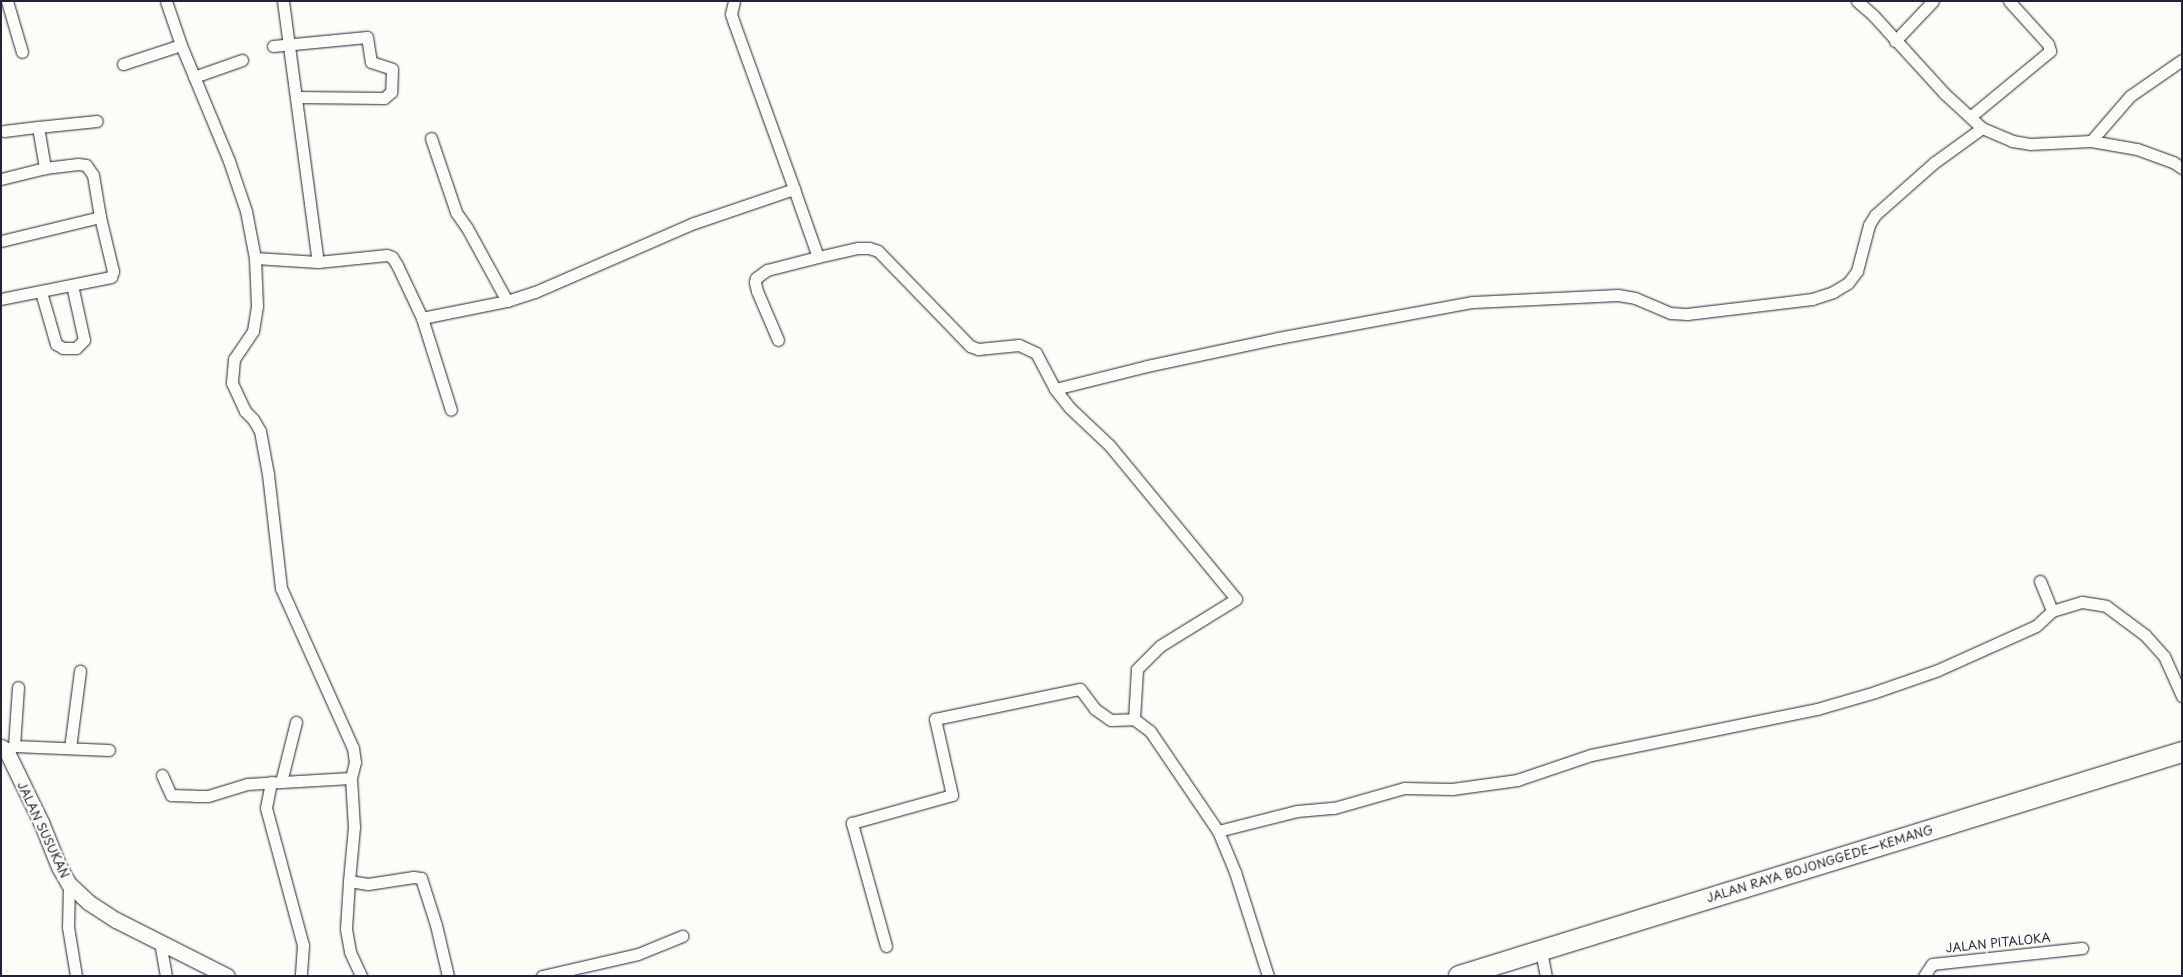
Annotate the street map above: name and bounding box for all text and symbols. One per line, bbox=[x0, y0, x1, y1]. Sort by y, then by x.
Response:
street label: JALAN SUSUKAN bbox=[14, 780, 72, 880]
street label: JALAN RAYA BOJONGGEDE—KEMANG bbox=[1705, 823, 1935, 905]
street label: JALAN PITALOKA bbox=[1945, 930, 2051, 956]

